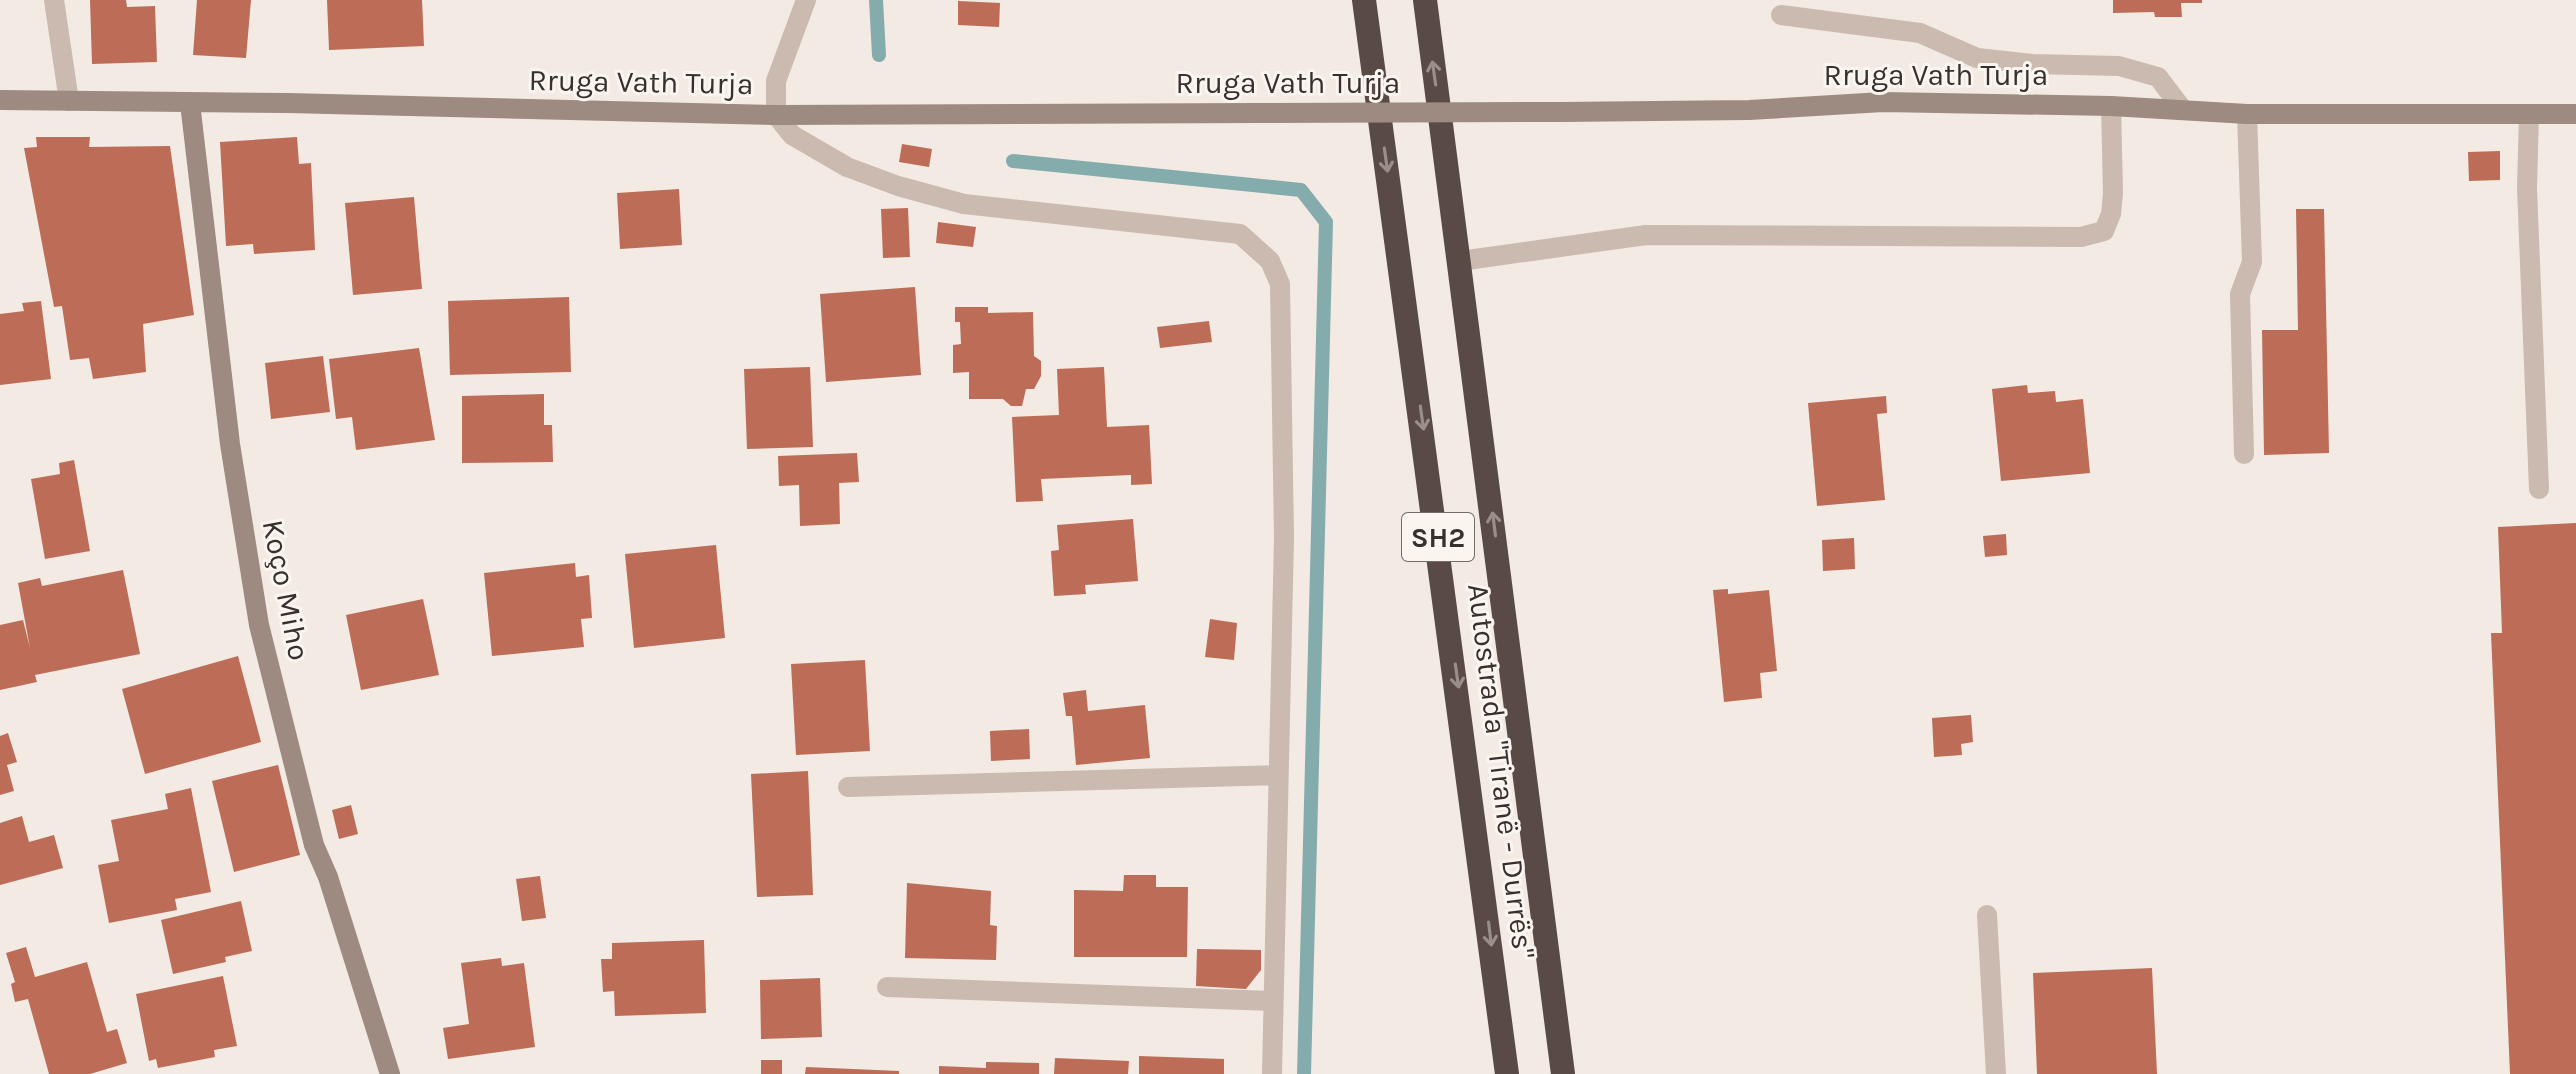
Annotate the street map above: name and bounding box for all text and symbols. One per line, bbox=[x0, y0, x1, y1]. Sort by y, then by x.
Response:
street label: Rruga Vath Turja bbox=[1824, 57, 2048, 93]
one-way arrow bbox=[1427, 60, 1442, 87]
street label: Rruga Vath Turja bbox=[528, 62, 754, 102]
street label: Rruga Vath Turja bbox=[1176, 65, 1400, 101]
one-way arrow bbox=[1379, 147, 1394, 173]
one-way arrow bbox=[1415, 405, 1430, 430]
one-way arrow bbox=[1486, 512, 1501, 537]
road number: SH2 bbox=[1402, 513, 1474, 561]
street label: Koço Miho bbox=[255, 517, 317, 663]
street label: Autostrada "Tiranë - Durrës" bbox=[1460, 581, 1542, 961]
one-way arrow bbox=[1450, 663, 1465, 688]
one-way arrow bbox=[1483, 920, 1498, 946]

